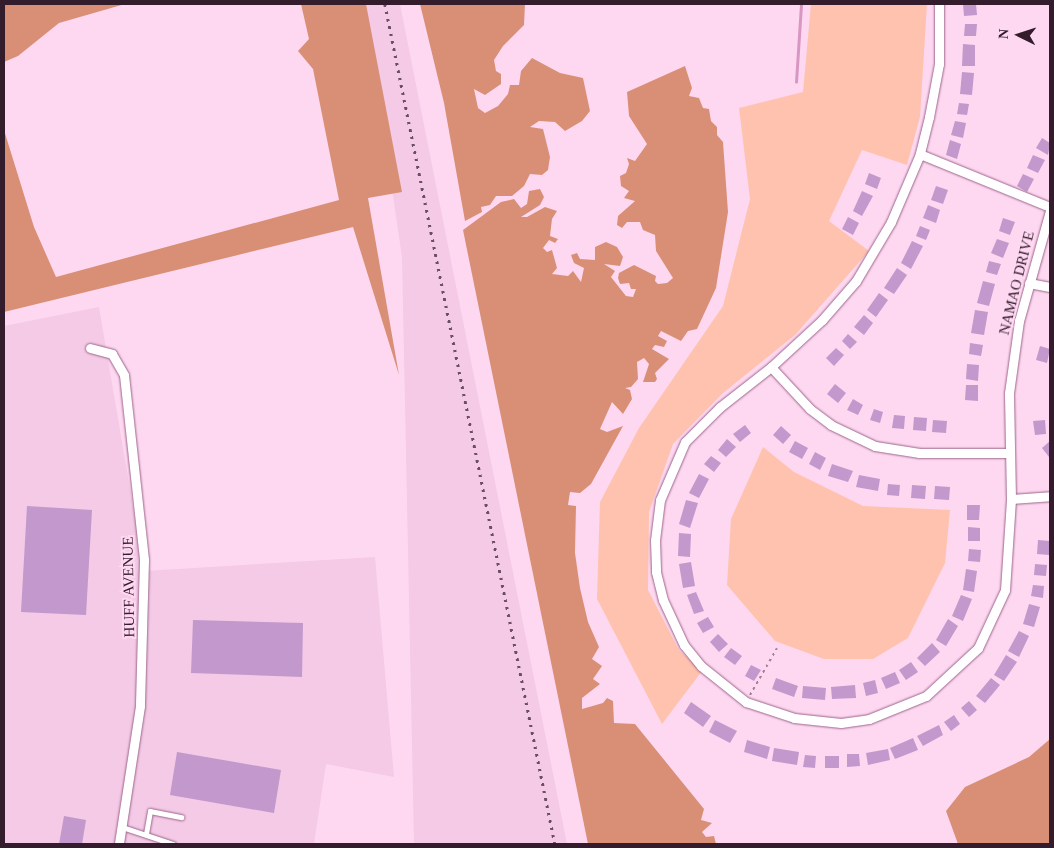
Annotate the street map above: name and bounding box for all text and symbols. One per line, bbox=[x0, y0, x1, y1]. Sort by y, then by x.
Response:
north arrow bbox=[994, 10, 1044, 60]
text: N bbox=[996, 28, 1011, 39]
street label: NAMAO DRIVE bbox=[995, 229, 1039, 337]
street label: HUFF AVENUE bbox=[119, 536, 139, 638]

